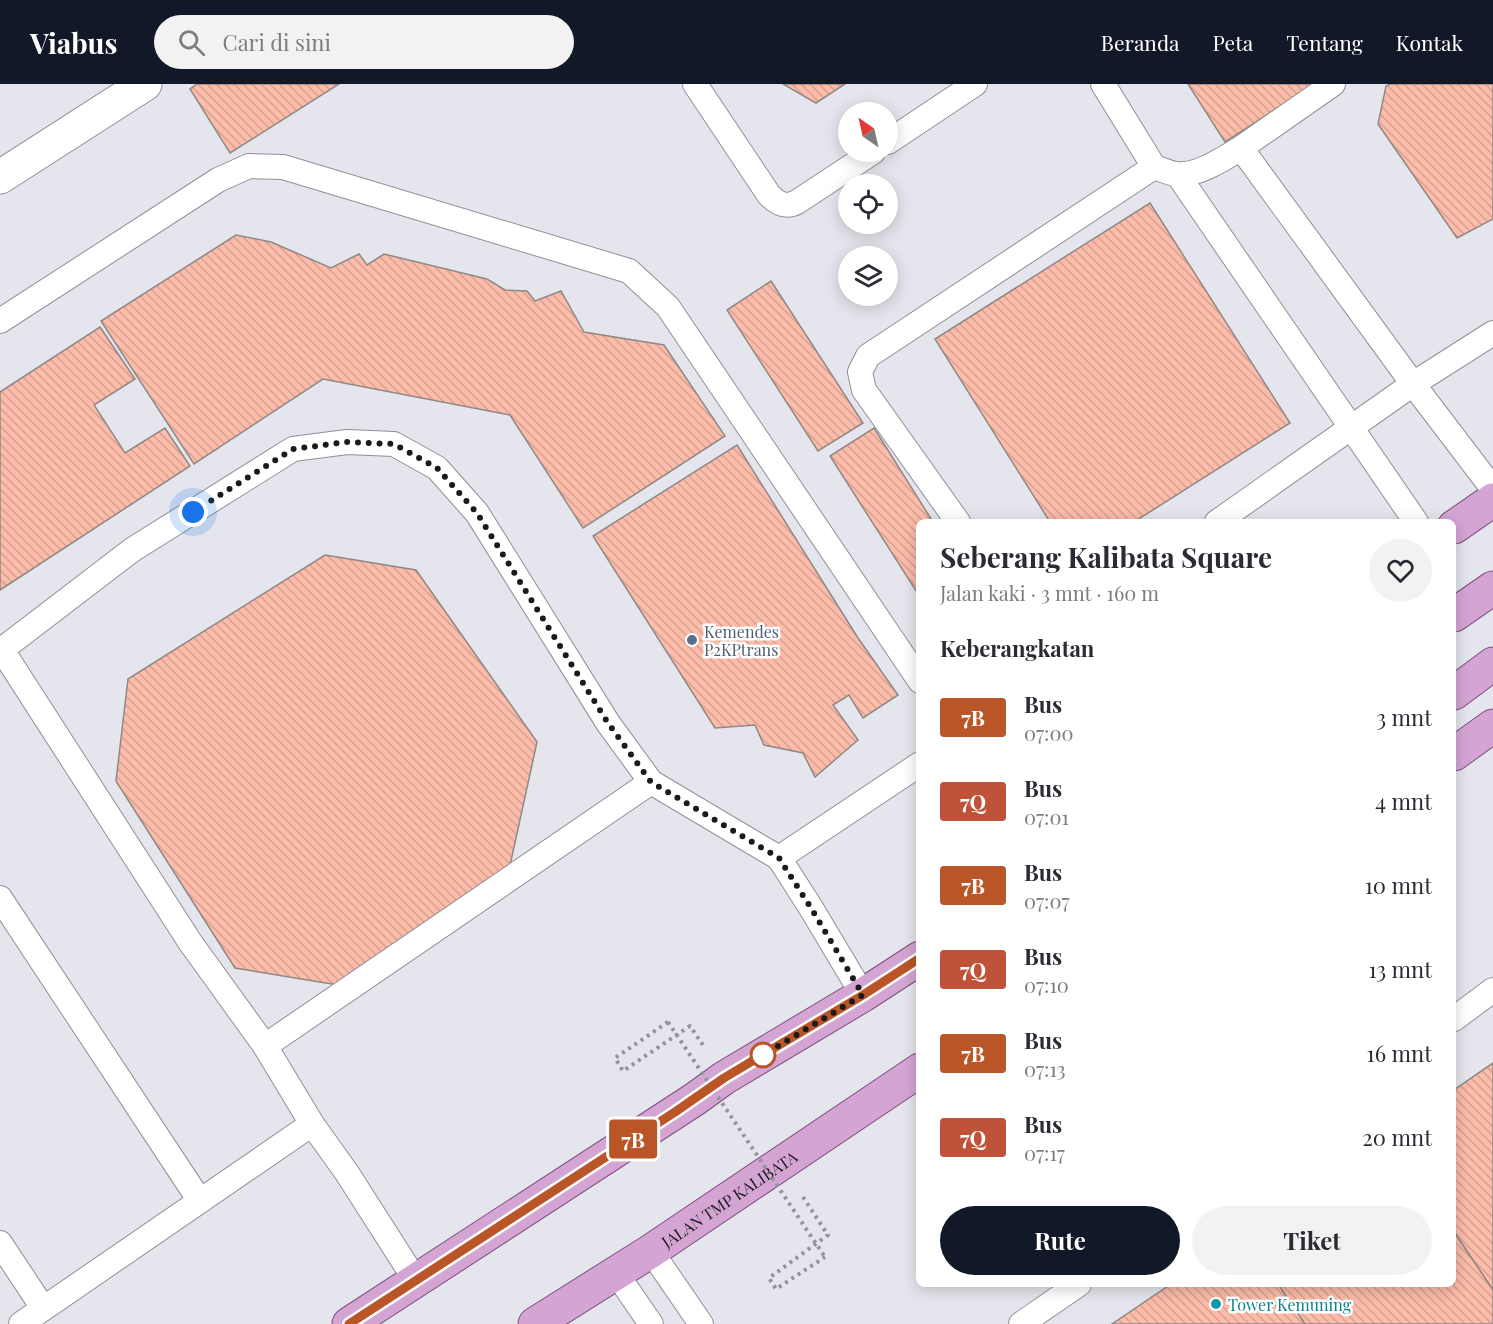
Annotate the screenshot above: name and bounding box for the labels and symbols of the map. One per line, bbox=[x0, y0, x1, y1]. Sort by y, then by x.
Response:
north arrow bbox=[838, 102, 898, 162]
your location bbox=[178, 497, 208, 527]
place label: Kemendes P2KPtrans bbox=[704, 621, 779, 660]
marker: Kemendes P2KPtrans bbox=[685, 633, 699, 647]
unlabelled marker bbox=[750, 1042, 776, 1068]
line badge: 7B bbox=[606, 1120, 660, 1158]
street label: JALAN TMP KALIBATA bbox=[656, 1145, 802, 1252]
place label: Tower Kemuning bbox=[1228, 1294, 1352, 1315]
marker: Tower Kemuning bbox=[1209, 1297, 1223, 1311]

